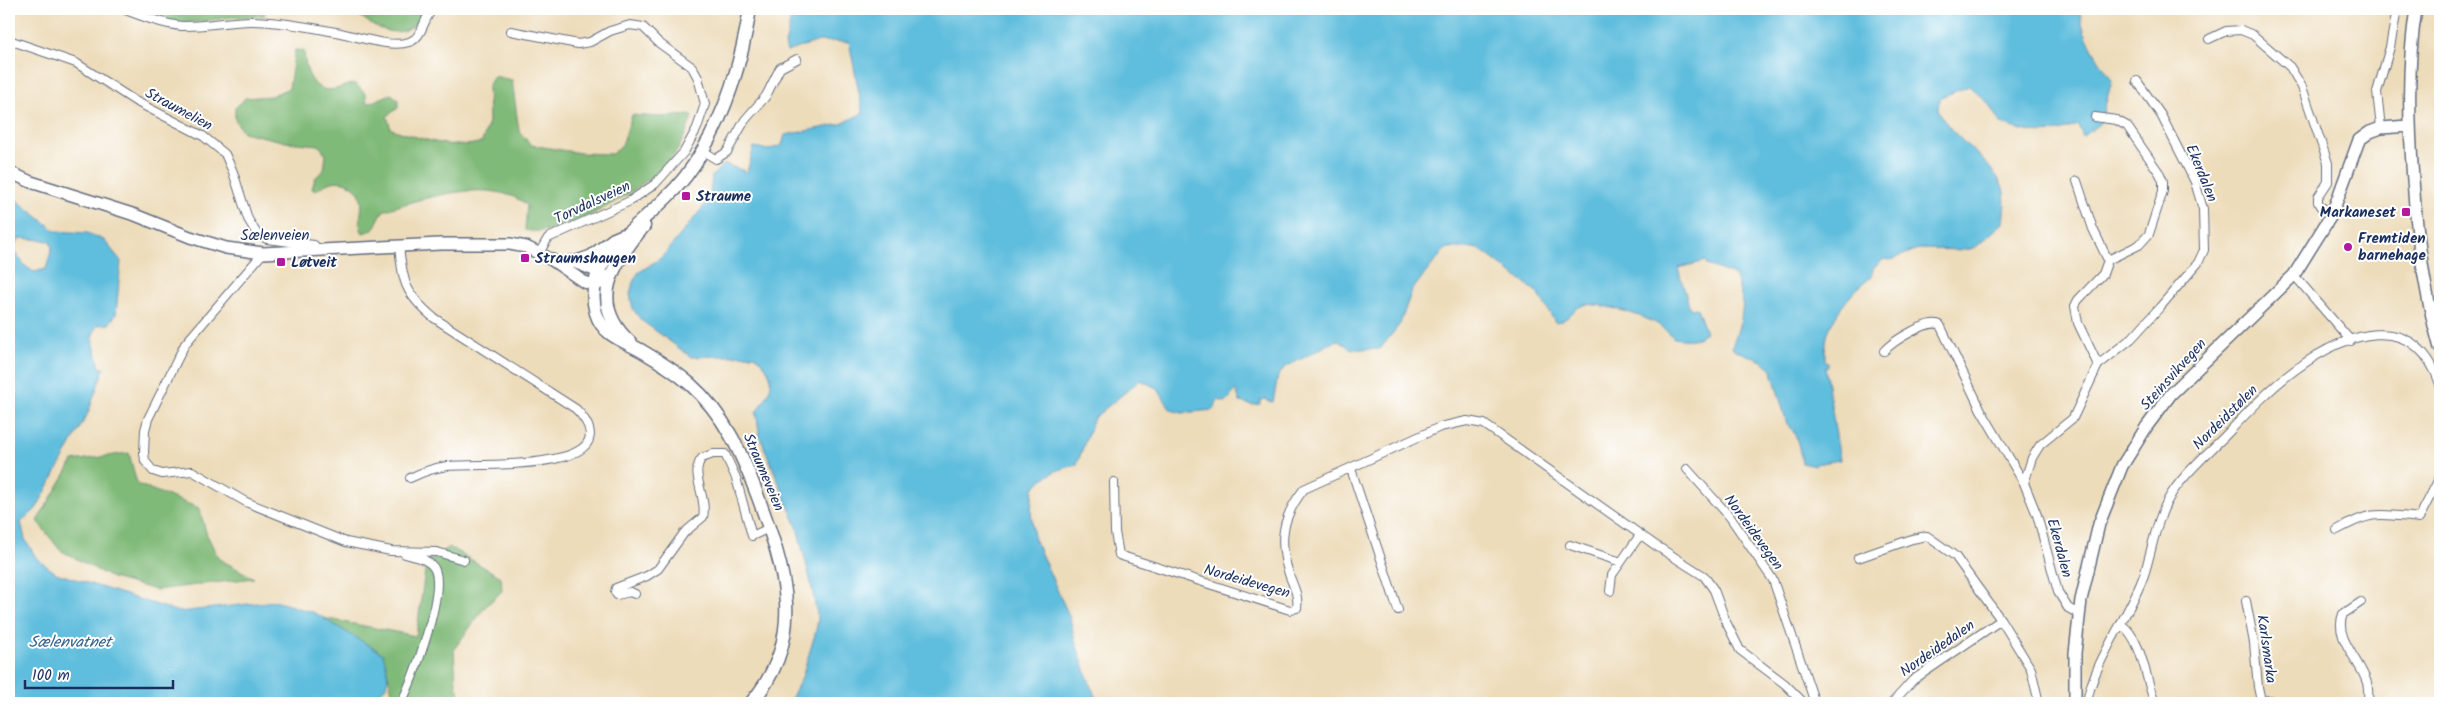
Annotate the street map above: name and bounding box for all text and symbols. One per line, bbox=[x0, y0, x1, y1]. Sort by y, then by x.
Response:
street label: Straumelien bbox=[140, 82, 217, 138]
street label: Ekerdalen bbox=[2179, 141, 2224, 206]
street label: Torvdalsveien bbox=[550, 175, 635, 231]
place label: Straume bbox=[696, 185, 752, 209]
marker: Straume bbox=[680, 190, 692, 202]
place label: Markaneset bbox=[2320, 201, 2396, 225]
marker: Markaneset bbox=[2400, 206, 2412, 218]
street label: Sælenveien bbox=[241, 224, 309, 248]
place label: Fremtiden barnehage bbox=[2358, 227, 2427, 268]
marker: Fremtiden barnehage bbox=[2342, 241, 2354, 253]
place label: Straumshaugen bbox=[535, 247, 636, 271]
place label: Løtveit bbox=[291, 251, 337, 275]
marker: Straumshaugen bbox=[519, 252, 531, 264]
marker: Løtveit bbox=[275, 256, 287, 268]
street label: Steinsvikvegen bbox=[2135, 333, 2213, 416]
street label: Nordeidstølen bbox=[2187, 379, 2264, 456]
street label: Straumeveien bbox=[736, 429, 790, 515]
street label: Nordeidevegen bbox=[1717, 490, 1789, 576]
street label: Ekerdalen bbox=[2040, 516, 2078, 581]
street label: Nordeidevegen bbox=[1201, 558, 1293, 606]
street label: Karlsmarka bbox=[2249, 613, 2283, 685]
street label: Nordeidedalen bbox=[1895, 614, 1980, 684]
water label: Sælenvatnet bbox=[29, 630, 114, 655]
scale bar bbox=[25, 657, 172, 689]
text: 100 m bbox=[32, 664, 70, 688]

